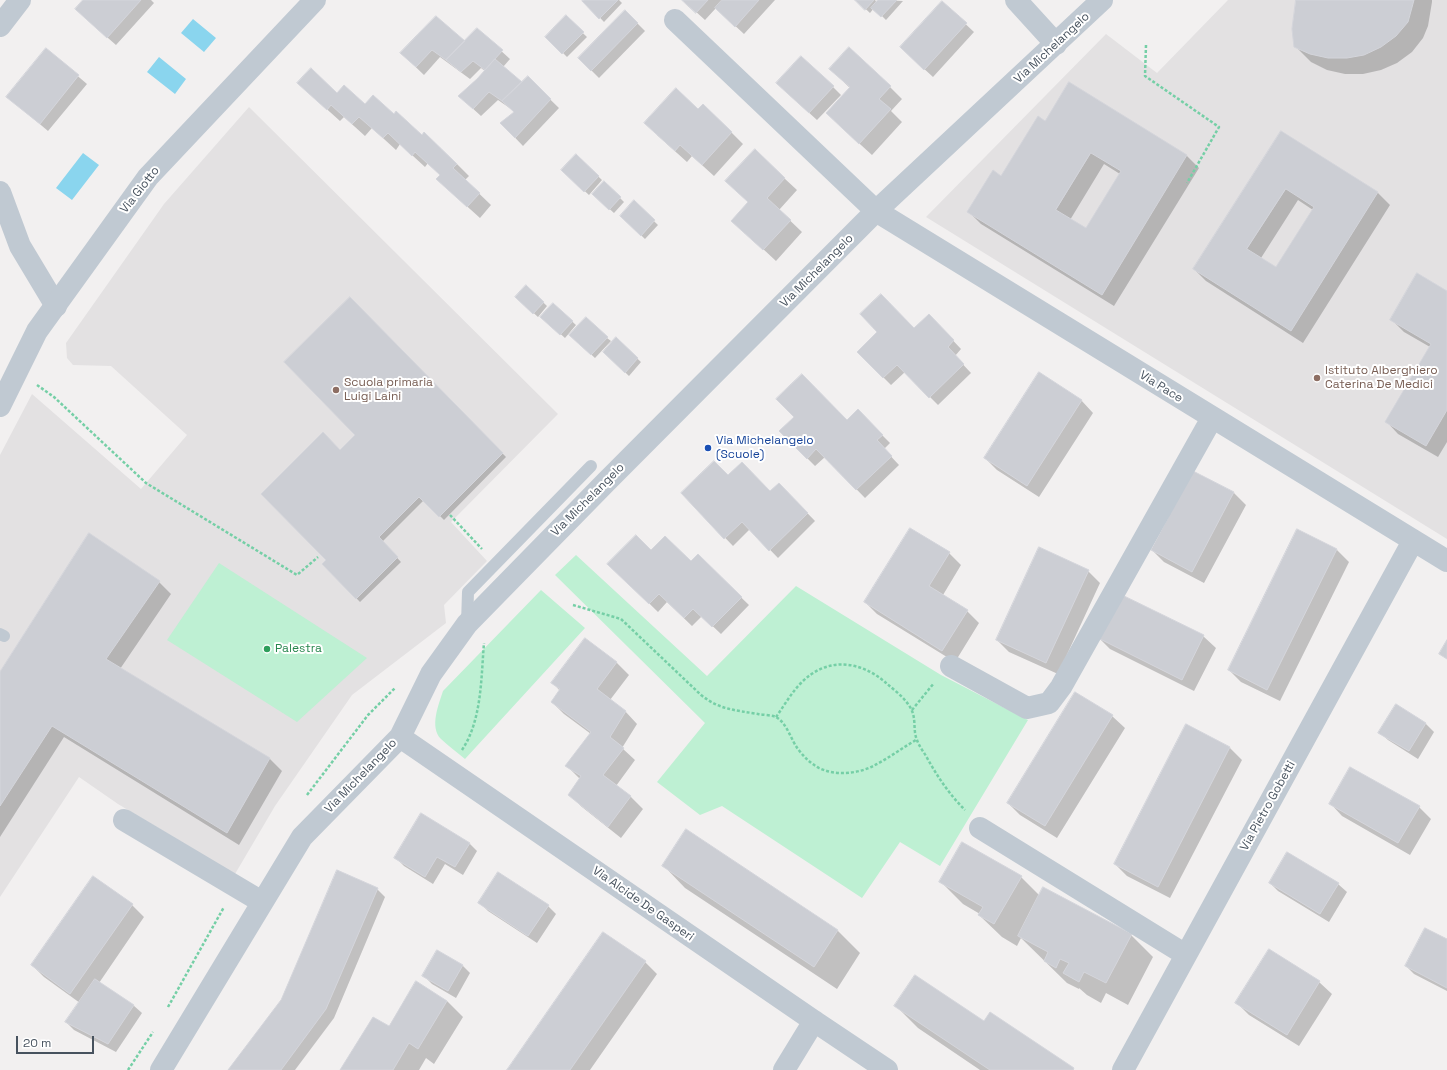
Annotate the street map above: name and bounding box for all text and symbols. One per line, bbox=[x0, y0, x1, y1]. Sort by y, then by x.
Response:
street label: Via Michelangelo bbox=[1011, 9, 1093, 87]
street label: Via Giotto bbox=[117, 164, 163, 216]
street label: Via Michelangelo bbox=[777, 231, 857, 311]
place label: Istituto Alberghiero Caterina De Medici bbox=[1325, 364, 1438, 392]
street label: Via Pace bbox=[1137, 368, 1185, 406]
marker: Istituto Alberghiero Caterina De Medici bbox=[1312, 373, 1322, 383]
place label: Scuola primaria Luigi Laini bbox=[344, 376, 433, 404]
marker: Scuola primaria Luigi Laini bbox=[331, 385, 341, 395]
place label: Via Michelangelo (Scuole) bbox=[716, 434, 814, 462]
marker: Via Michelangelo (Scuole) bbox=[703, 443, 713, 453]
street label: Via Michelangelo bbox=[548, 460, 628, 540]
place label: Palestra bbox=[275, 642, 322, 656]
marker: Palestra bbox=[262, 644, 272, 654]
street label: Via Michelangelo bbox=[322, 736, 400, 816]
street label: Via Pietro Gobetti bbox=[1237, 759, 1299, 853]
street label: Via Alcide De Gasperi bbox=[590, 864, 696, 944]
scale bar bbox=[18, 1028, 96, 1054]
text: 20 m bbox=[23, 1035, 51, 1051]

